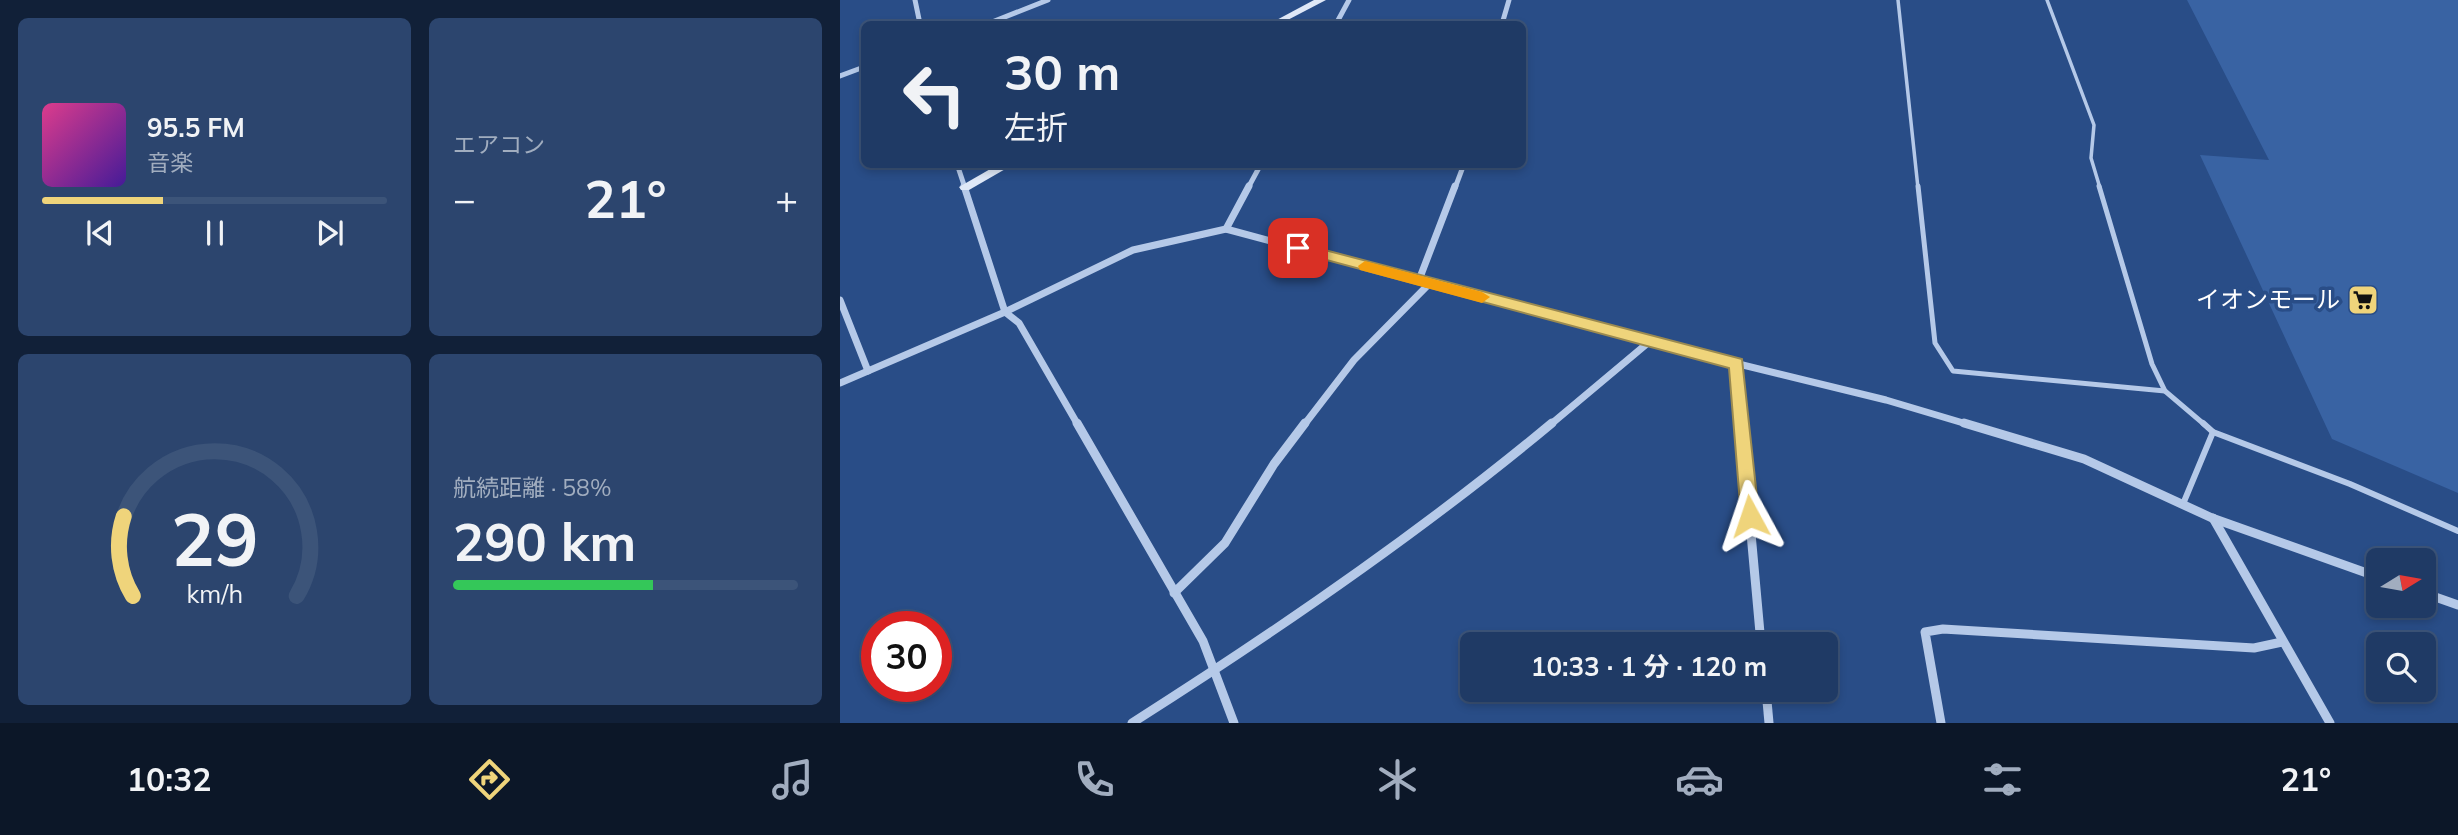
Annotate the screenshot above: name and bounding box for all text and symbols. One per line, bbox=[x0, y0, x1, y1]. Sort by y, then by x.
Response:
text: 30 m bbox=[1004, 41, 1120, 102]
icon: left bbox=[889, 49, 980, 140]
text: 左折 bbox=[1004, 107, 1068, 147]
text: 95.5 FM bbox=[147, 111, 245, 144]
text: エアコン bbox=[453, 130, 545, 159]
text: 音楽 bbox=[147, 148, 193, 177]
text: 21° bbox=[584, 166, 667, 231]
text: − bbox=[453, 175, 476, 223]
text: + bbox=[775, 175, 798, 223]
icon: previous bbox=[81, 214, 119, 252]
icon: pause bbox=[196, 214, 234, 252]
icon: next bbox=[311, 214, 349, 252]
pin bbox=[1268, 218, 1328, 278]
icon: arrive bbox=[1279, 229, 1317, 267]
supermarket icon: イオンモール bbox=[2346, 283, 2380, 317]
place label: イオンモール bbox=[2196, 284, 2340, 314]
text: 航続距離 · 58% bbox=[453, 473, 611, 502]
position arrow bbox=[1713, 479, 1787, 553]
text: 29 bbox=[171, 493, 258, 584]
text: 290 km bbox=[453, 509, 636, 574]
north arrow bbox=[2366, 548, 2436, 618]
map controls bbox=[2366, 548, 2436, 702]
text: km/h bbox=[186, 577, 243, 608]
speed limit sign: 30 bbox=[861, 611, 952, 702]
button: search bbox=[2366, 632, 2436, 702]
text: 10:33 · 1 分 · 120 m bbox=[1531, 650, 1767, 683]
icon: directions bbox=[465, 755, 514, 804]
icon: music bbox=[768, 755, 817, 804]
icon: phone bbox=[1070, 755, 1119, 804]
icon: climate bbox=[1373, 755, 1422, 804]
icon: car bbox=[1675, 755, 1724, 804]
icon: filters bbox=[1978, 755, 2027, 804]
text: 10:32 bbox=[127, 759, 212, 799]
text: 21° bbox=[2281, 759, 2331, 799]

